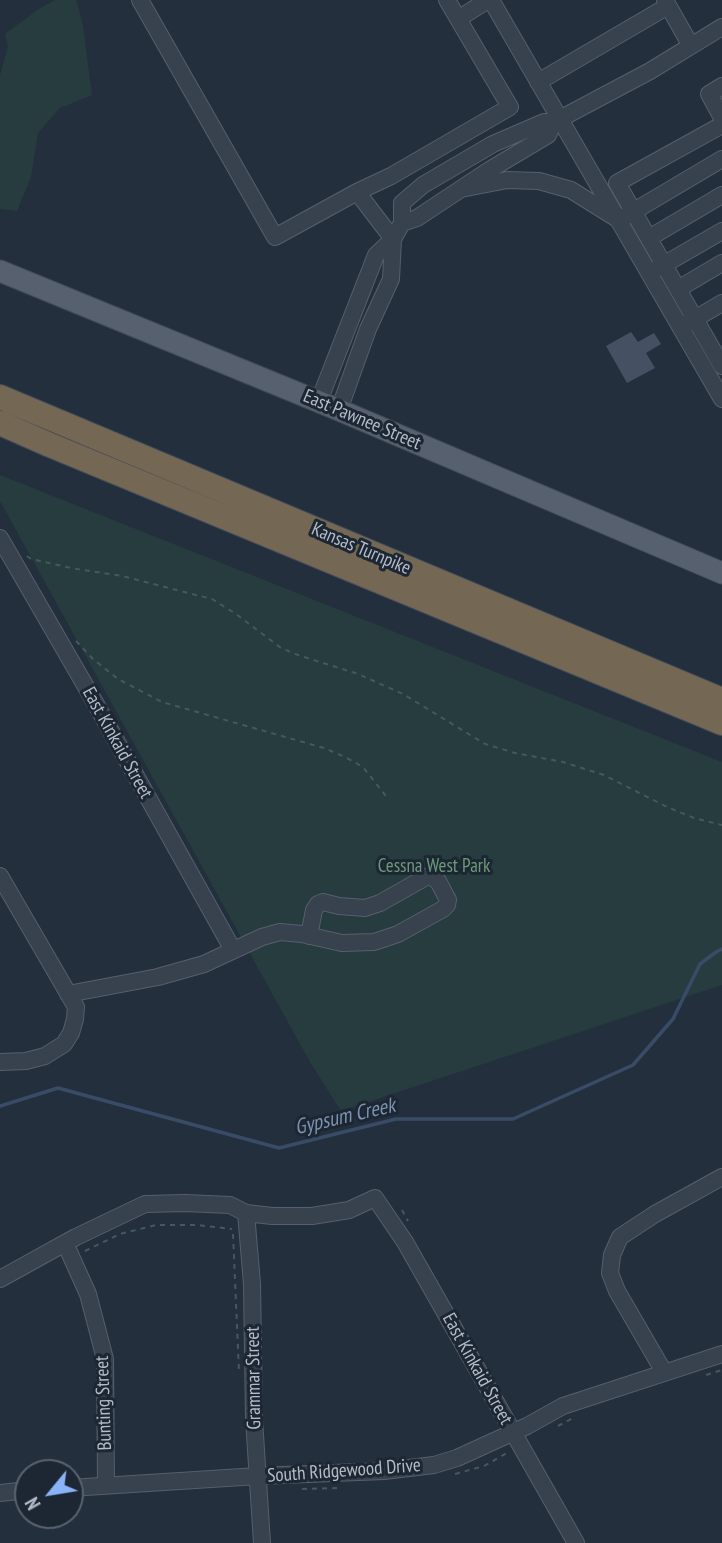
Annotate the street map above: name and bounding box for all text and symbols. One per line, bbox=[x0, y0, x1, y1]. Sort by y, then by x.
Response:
street label: East Pawnee Street bbox=[300, 385, 424, 455]
street label: Kansas Turnpike bbox=[308, 518, 414, 580]
street label: East Kinkaid Street bbox=[77, 683, 157, 803]
park label: Cessna West Park bbox=[378, 856, 490, 878]
water label: Gypsum Creek bbox=[292, 1093, 398, 1141]
street label: East Kinkaid Street bbox=[437, 1309, 517, 1429]
street label: Grammar Street bbox=[242, 1326, 266, 1430]
street label: Bunting Street bbox=[91, 1355, 117, 1451]
street label: South Ridgewood Drive bbox=[266, 1454, 422, 1488]
north arrow bbox=[14, 1459, 84, 1529]
text: N bbox=[20, 1493, 46, 1514]

